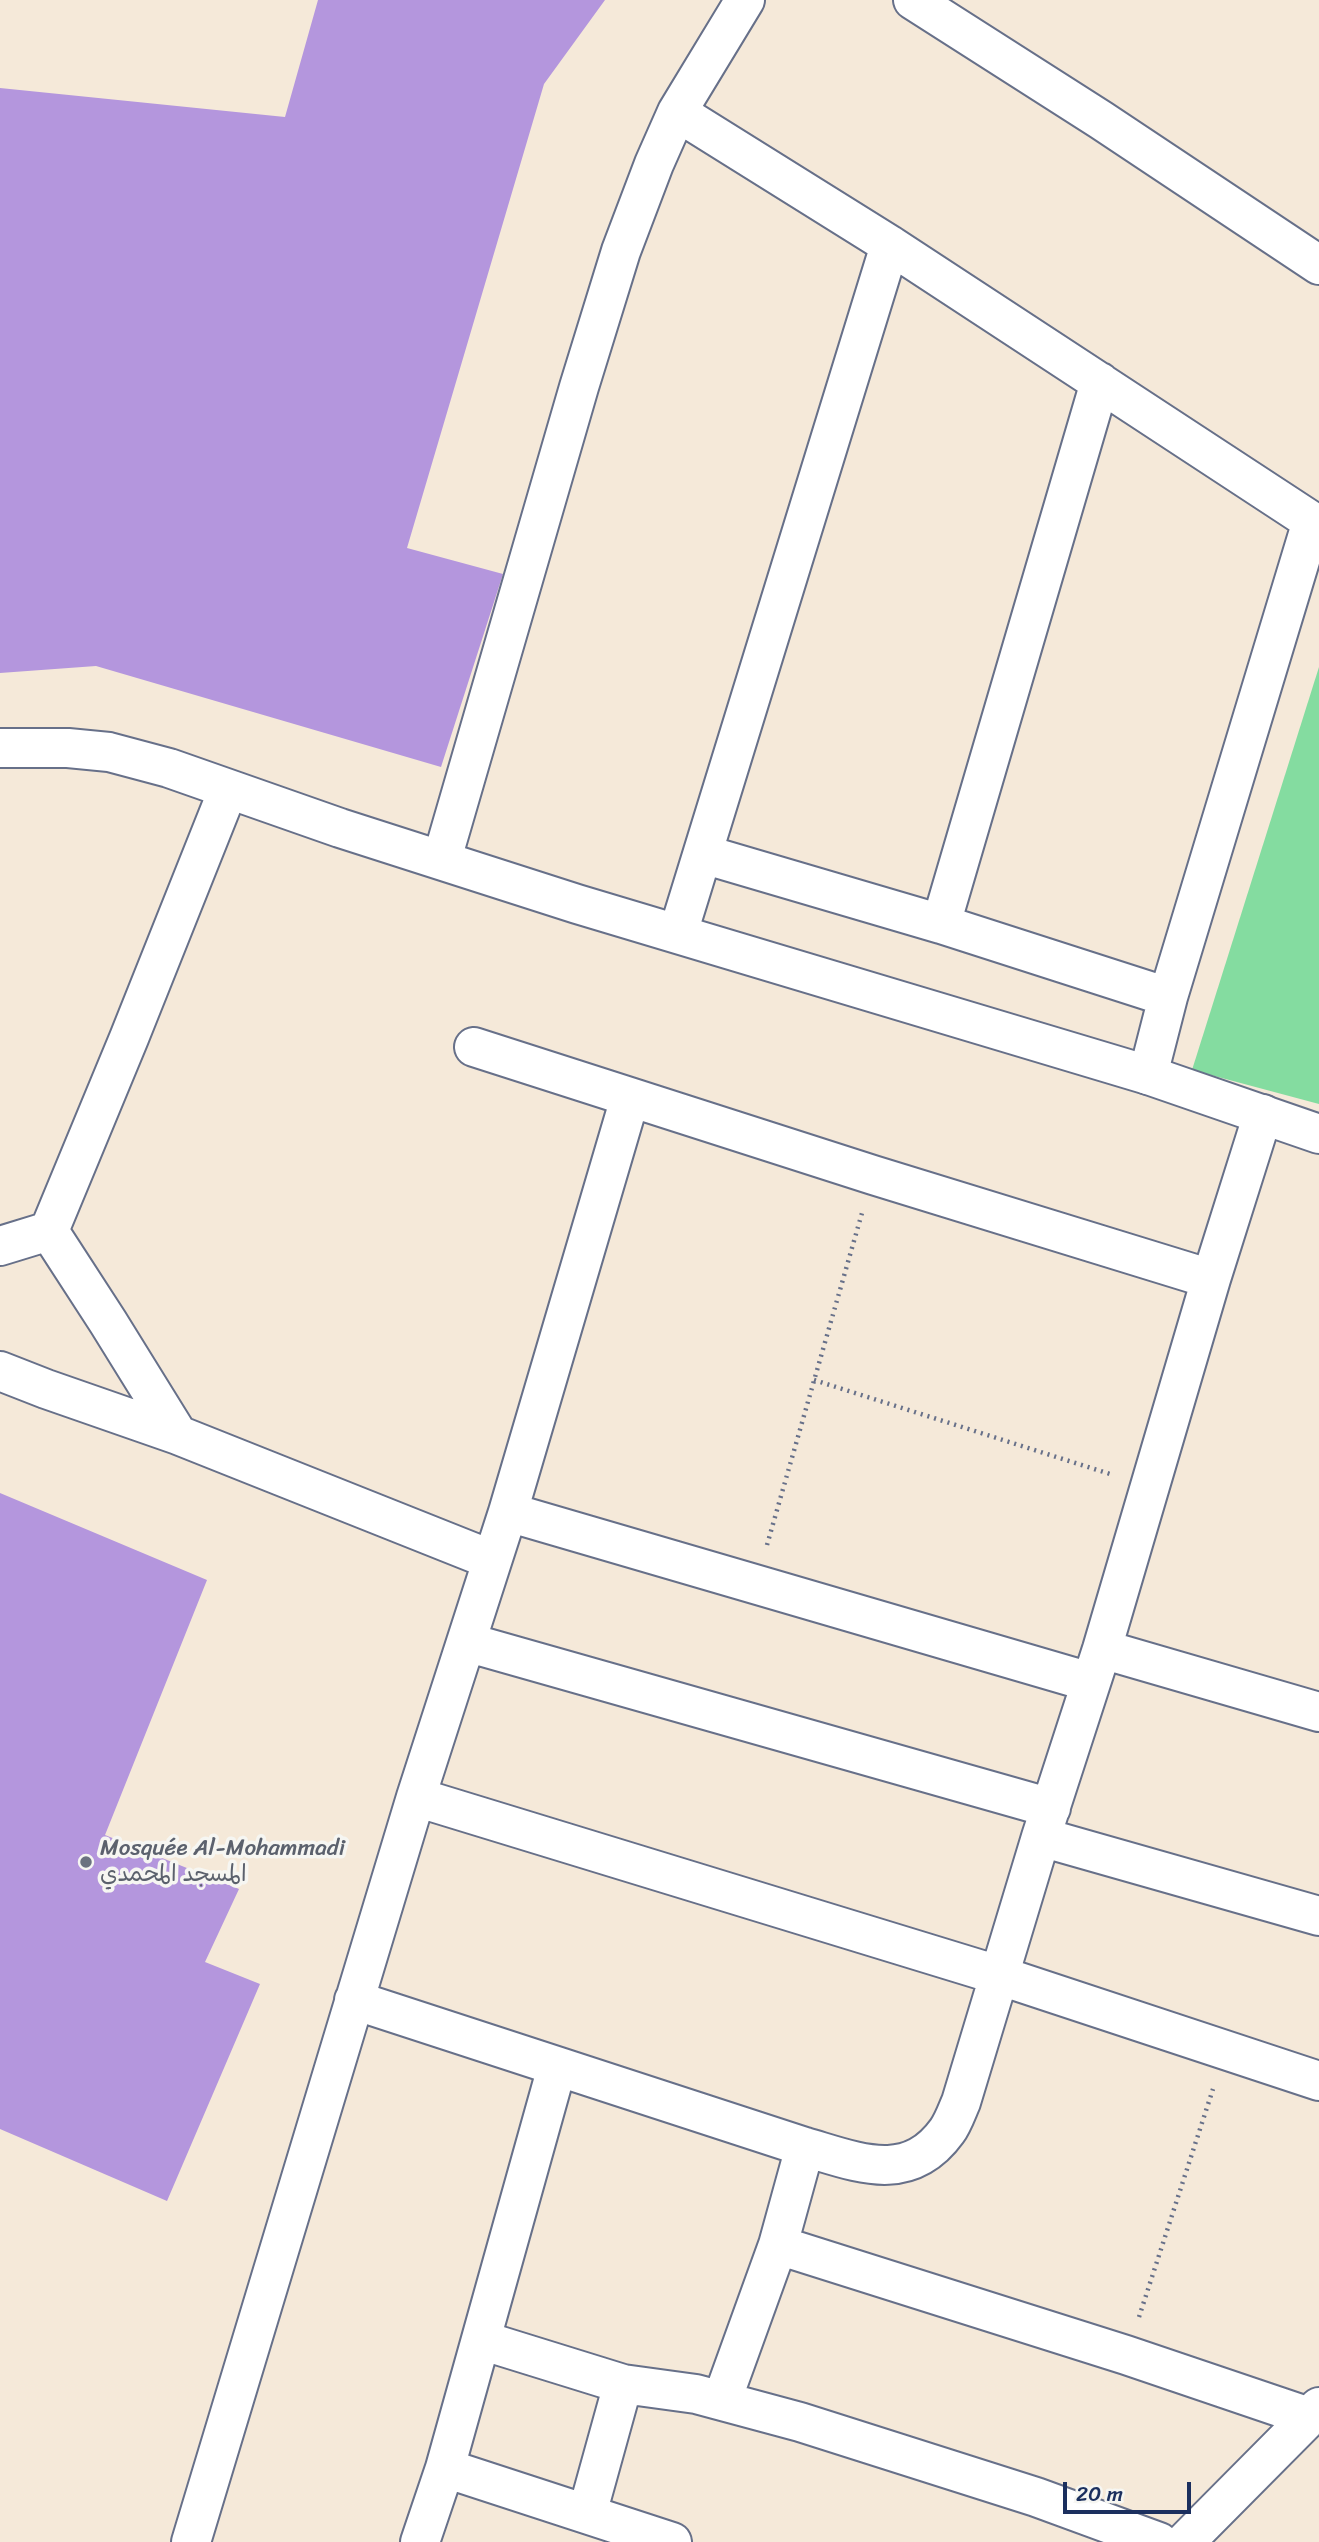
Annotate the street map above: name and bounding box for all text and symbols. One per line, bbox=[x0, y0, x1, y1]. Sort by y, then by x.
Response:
place label: Mosquée Al-Mohammadi المسجد المحمدي bbox=[100, 1835, 345, 1889]
marker: Mosquée Al-Mohammadi المسجد المحمدي bbox=[78, 1854, 94, 1870]
scale bar bbox=[1067, 2468, 1195, 2512]
text: 20 m bbox=[1076, 2475, 1123, 2513]

